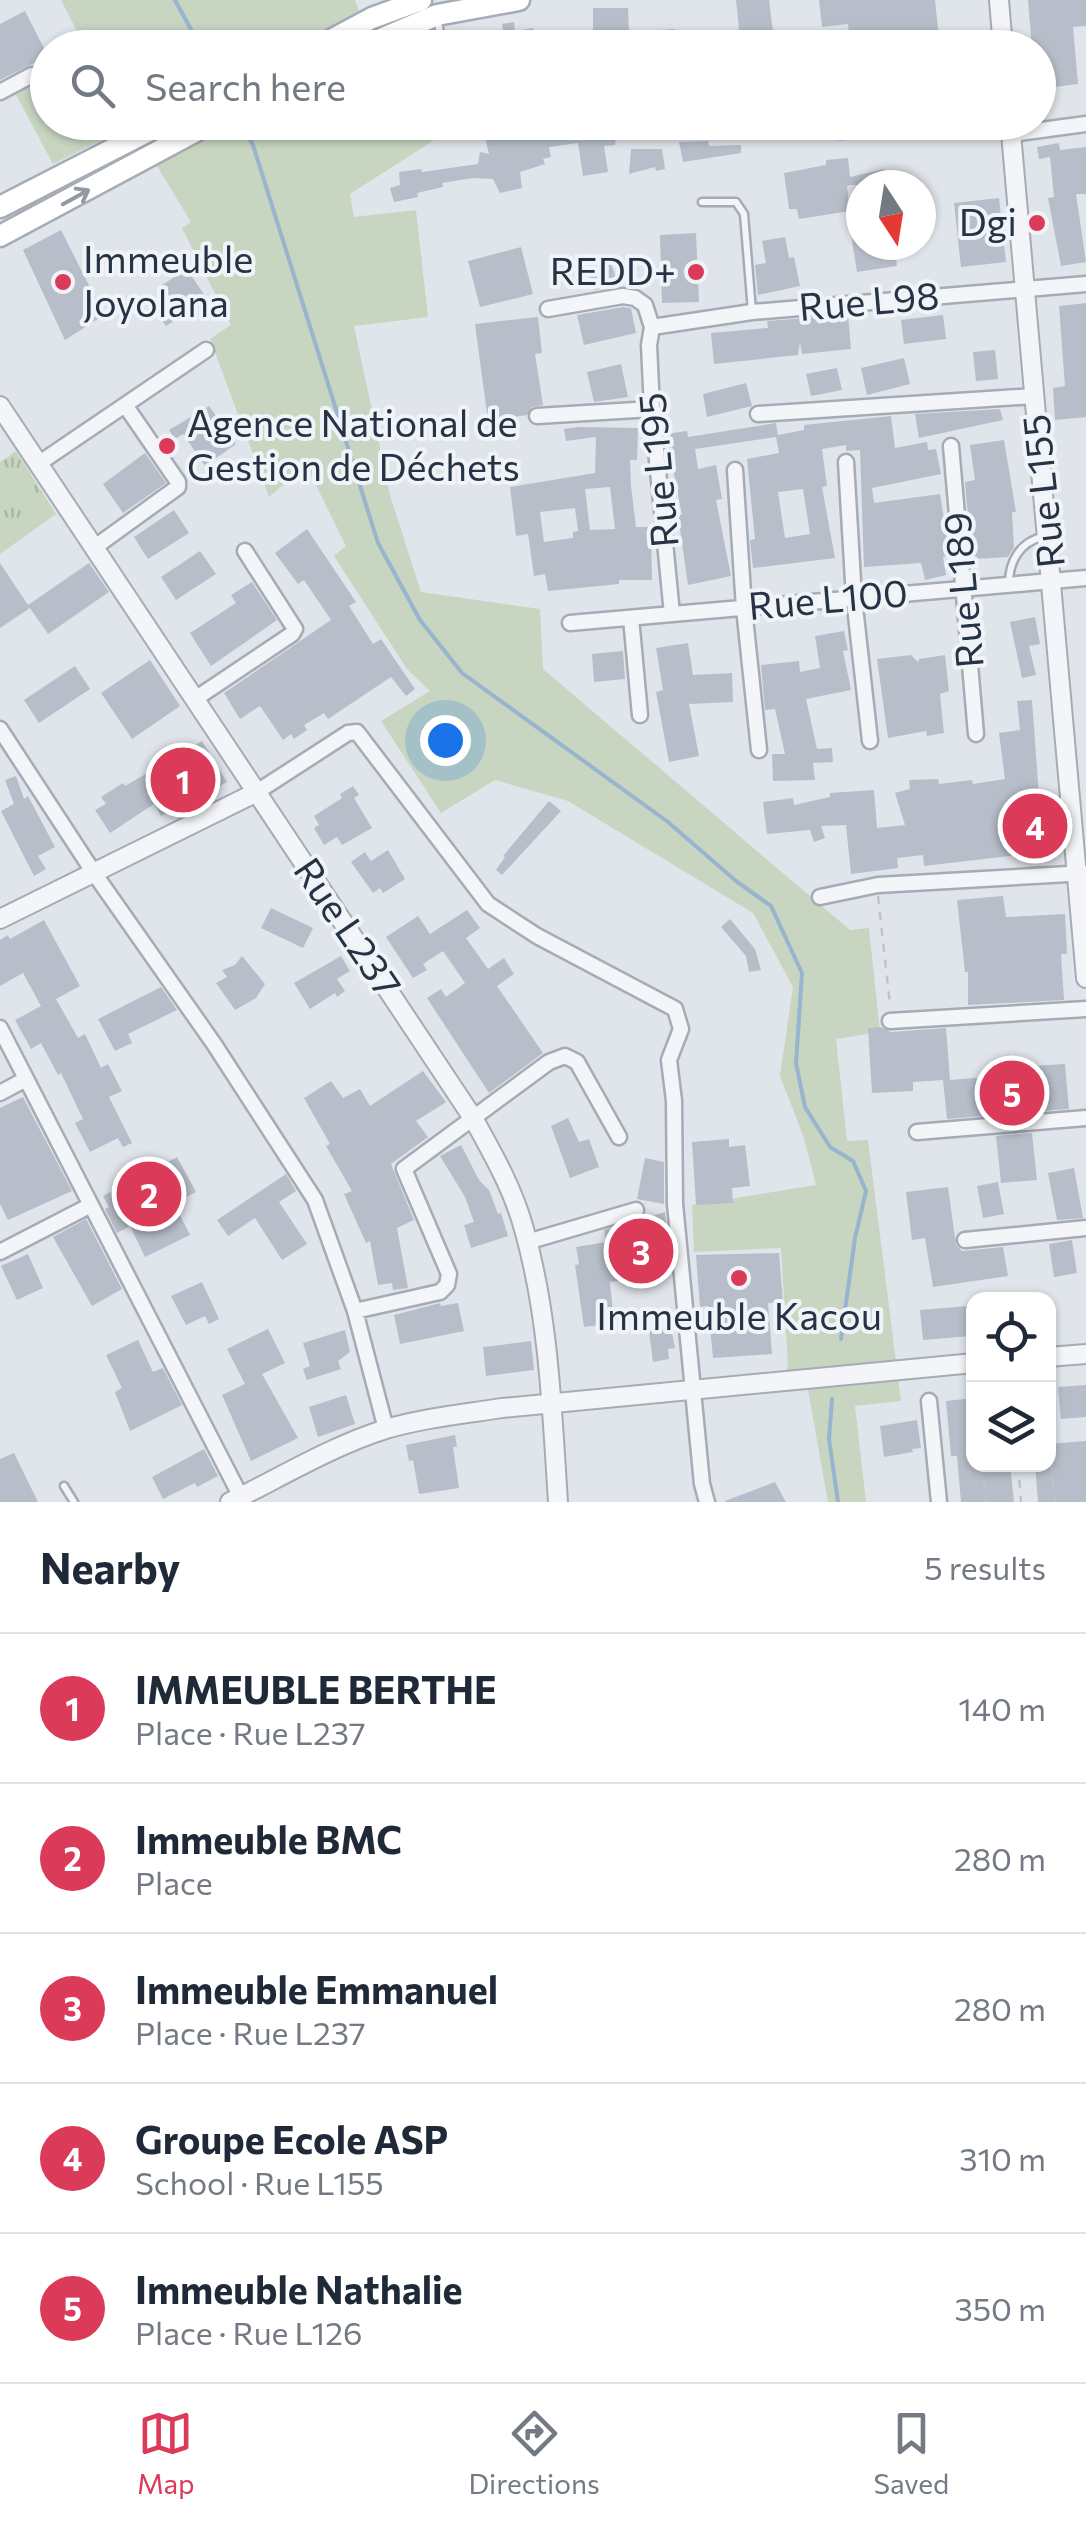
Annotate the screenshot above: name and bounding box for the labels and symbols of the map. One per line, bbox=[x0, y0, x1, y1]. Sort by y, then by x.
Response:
north arrow bbox=[846, 170, 936, 260]
one-way arrow bbox=[61, 187, 89, 207]
place label: Dgi bbox=[959, 197, 1017, 244]
marker: Dgi bbox=[1026, 212, 1048, 234]
place label: Immeuble Joyolana bbox=[83, 234, 253, 325]
place label: REDD+ bbox=[550, 246, 676, 293]
marker: REDD+ bbox=[685, 261, 707, 283]
street label: Rue L98 bbox=[797, 270, 941, 329]
marker: Immeuble Joyolana bbox=[52, 271, 74, 293]
street label: Rue L195 bbox=[626, 391, 687, 550]
place label: Agence National de Gestion de Déchets bbox=[187, 398, 520, 489]
street label: Rue L155 bbox=[1010, 412, 1073, 570]
marker: Agence National de Gestion de Déchets bbox=[156, 435, 178, 457]
street label: Rue L189 bbox=[931, 510, 992, 670]
street label: Rue L100 bbox=[746, 567, 909, 628]
your location bbox=[420, 715, 471, 766]
pin: 1 bbox=[150, 742, 216, 818]
pin: 4 bbox=[1002, 788, 1068, 864]
street label: Rue L237 bbox=[285, 848, 413, 1005]
pin: 5 bbox=[980, 1056, 1044, 1130]
pin: 2 bbox=[116, 1156, 182, 1232]
pin: 3 bbox=[608, 1214, 674, 1288]
marker: Immeuble Kacou bbox=[728, 1267, 750, 1289]
place label: Immeuble Kacou bbox=[596, 1291, 882, 1338]

